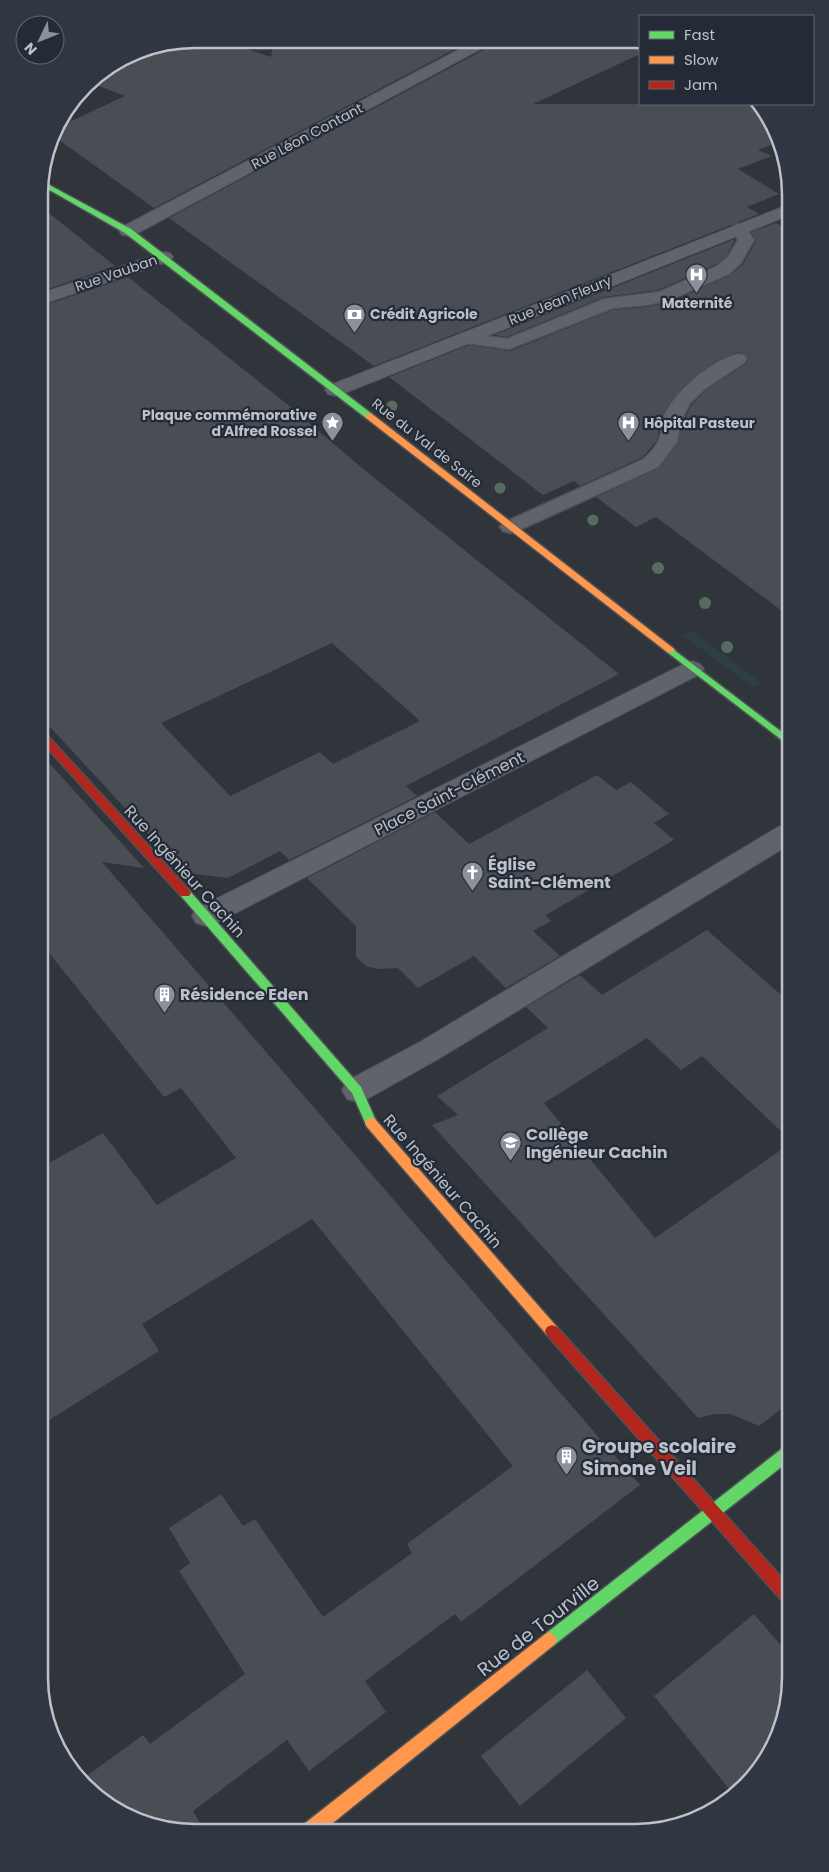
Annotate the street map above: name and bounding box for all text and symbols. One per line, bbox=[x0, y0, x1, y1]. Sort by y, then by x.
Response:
north arrow bbox=[15, 15, 65, 65]
legend bbox=[639, 15, 814, 105]
text: Fast bbox=[684, 24, 715, 45]
text: N bbox=[20, 38, 41, 60]
text: Slow bbox=[684, 49, 719, 70]
text: Jam bbox=[684, 74, 718, 95]
street label: Rue Léon Contant bbox=[248, 98, 366, 174]
street label: Rue Vauban bbox=[72, 250, 160, 296]
hospital icon: Maternité bbox=[685, 263, 709, 294]
street label: Rue Jean Fleury bbox=[506, 270, 615, 330]
place label: Maternité bbox=[662, 293, 733, 313]
bank icon: Crédit Agricole bbox=[342, 302, 366, 333]
place label: Crédit Agricole bbox=[370, 304, 478, 324]
street label: Rue du Val de Saire bbox=[368, 394, 487, 493]
place label: Plaque commémorative d'Alfred Rossel bbox=[142, 405, 317, 441]
place icon: Plaque commémorative d'Alfred Rossel bbox=[321, 411, 345, 442]
hospital icon: Hôpital Pasteur bbox=[616, 411, 640, 442]
place label: Hôpital Pasteur bbox=[644, 413, 755, 433]
street label: Place Saint-Clément bbox=[370, 746, 528, 841]
street label: Rue Ingénieur Cachin bbox=[119, 800, 250, 943]
place label: Église Saint-Clément bbox=[488, 853, 611, 894]
church icon: Église Saint-Clément bbox=[460, 861, 484, 892]
building icon: Résidence Eden bbox=[152, 982, 176, 1013]
place label: Résidence Eden bbox=[180, 983, 309, 1006]
street label: Rue Ingénieur Cachin bbox=[378, 1109, 507, 1253]
place label: Collège Ingénieur Cachin bbox=[526, 1123, 668, 1164]
school or university icon: Collège Ingénieur Cachin bbox=[498, 1131, 522, 1162]
place label: Groupe scolaire Simone Veil bbox=[582, 1433, 737, 1482]
building icon: Groupe scolaire Simone Veil bbox=[554, 1445, 578, 1476]
street label: Rue de Tourville bbox=[472, 1570, 605, 1683]

